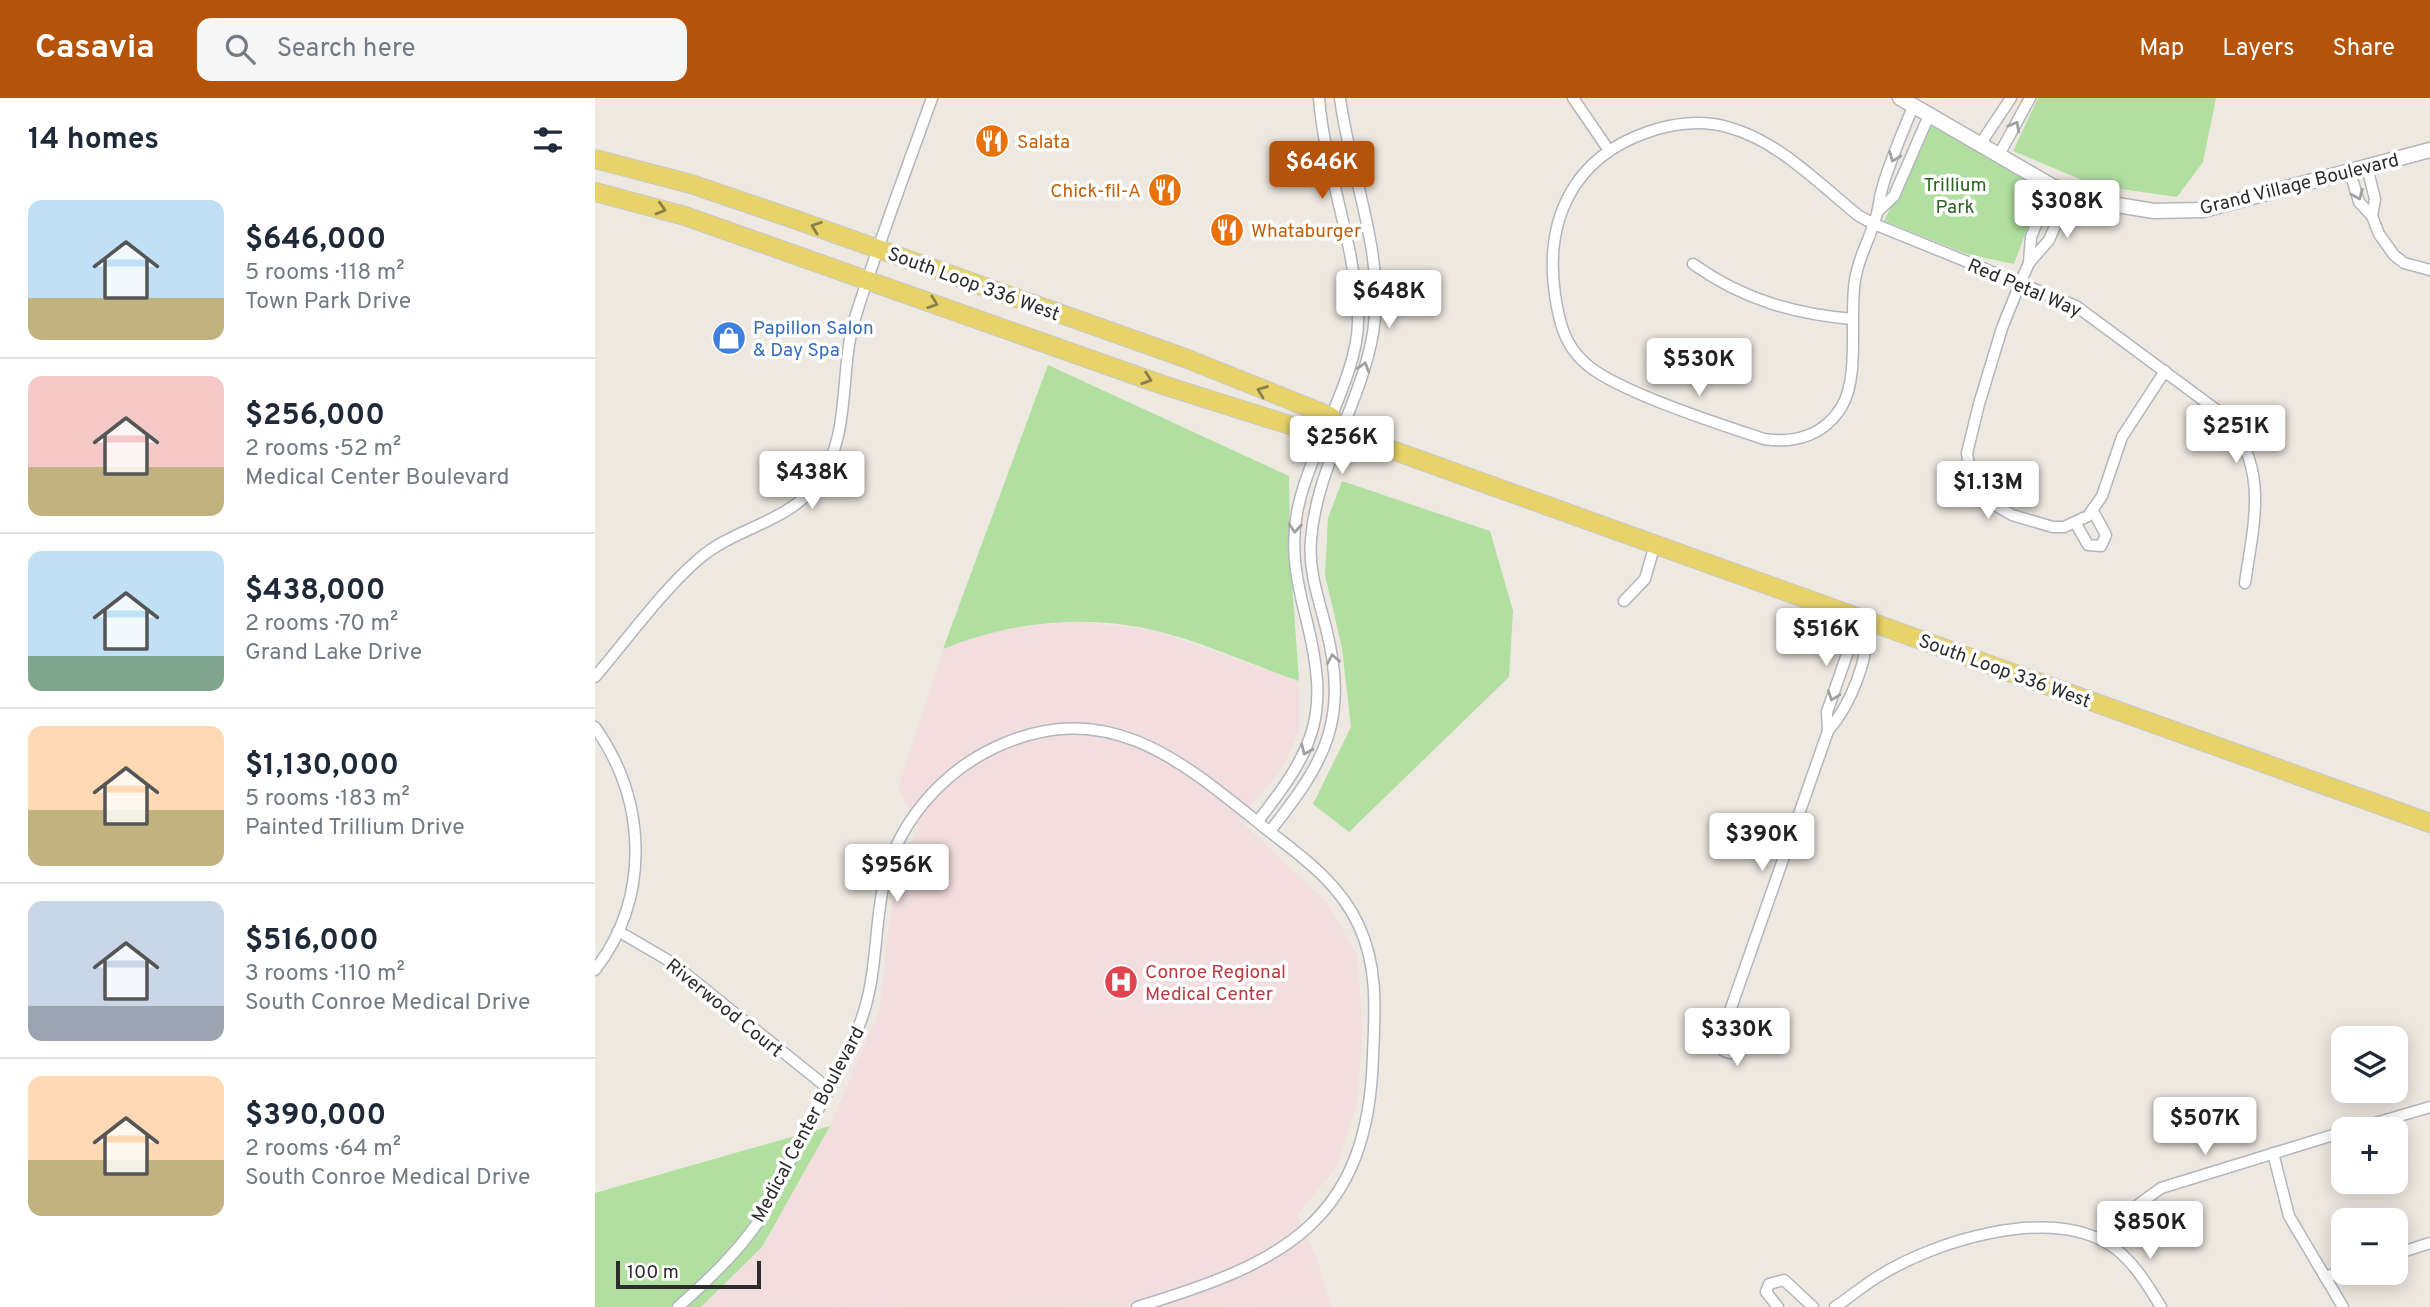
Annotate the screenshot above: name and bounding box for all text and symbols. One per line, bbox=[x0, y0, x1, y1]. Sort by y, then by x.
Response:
search box bbox=[197, 18, 687, 81]
text: Casavia bbox=[35, 28, 155, 70]
icon: search bbox=[221, 30, 259, 68]
text: Search here bbox=[277, 33, 416, 66]
text: Map bbox=[2139, 34, 2184, 64]
text: Layers bbox=[2222, 34, 2294, 64]
text: Share bbox=[2332, 34, 2395, 64]
one-way arrow bbox=[2007, 120, 2020, 133]
icon: filters bbox=[529, 121, 567, 159]
text: 14 homes bbox=[28, 122, 159, 159]
restaurant icon: Salata bbox=[973, 122, 1011, 160]
place label: Salata bbox=[1017, 131, 1070, 155]
pin: $646K bbox=[1273, 141, 1371, 201]
text: $646K bbox=[1285, 149, 1359, 178]
street label: Grand Village Boulevard bbox=[2197, 149, 2402, 221]
one-way arrow bbox=[1888, 150, 1902, 162]
restaurant icon: Chick-fil-A bbox=[1146, 171, 1184, 209]
park label: Trillium Park bbox=[1923, 174, 1987, 220]
place label: Chick-fil-A bbox=[1050, 180, 1141, 204]
pin: $308K bbox=[2018, 180, 2116, 240]
text: $308K bbox=[2030, 188, 2104, 217]
one-way arrow bbox=[2350, 188, 2364, 200]
one-way arrow bbox=[655, 201, 667, 216]
restaurant icon: Whataburger bbox=[1208, 211, 1246, 249]
place label: Whataburger bbox=[1251, 220, 1362, 244]
one-way arrow bbox=[810, 221, 822, 235]
text: $646,000 bbox=[245, 222, 386, 259]
icon: home bbox=[84, 228, 168, 312]
street label: South Loop 336 West bbox=[884, 243, 1063, 327]
street label: Red Petal Way bbox=[1964, 254, 2085, 324]
text: 5 rooms · 118 m² bbox=[245, 259, 404, 288]
pin: $648K bbox=[1340, 271, 1438, 330]
text: $648K bbox=[1352, 278, 1426, 307]
text: Town Park Drive bbox=[245, 288, 411, 317]
one-way arrow bbox=[926, 295, 938, 309]
place label: Papillon Salon & Day Spa bbox=[753, 317, 874, 363]
shop icon: Papillon Salon & Day Spa bbox=[710, 319, 748, 357]
pin: $530K bbox=[1650, 338, 1748, 398]
text: $530K bbox=[1663, 346, 1735, 375]
one-way arrow bbox=[1356, 362, 1371, 374]
one-way arrow bbox=[1141, 371, 1153, 385]
one-way arrow bbox=[1256, 385, 1268, 399]
text: $256,000 bbox=[245, 398, 385, 435]
icon: home bbox=[84, 404, 168, 488]
pin: $251K bbox=[2187, 406, 2285, 465]
text: $251K bbox=[2202, 413, 2270, 442]
pin: $256K bbox=[1293, 416, 1391, 476]
text: $256K bbox=[1306, 424, 1378, 453]
text: 2 rooms · 52 m² bbox=[245, 435, 401, 464]
pin: $438K bbox=[763, 452, 861, 511]
text: $438K bbox=[775, 459, 849, 488]
pin: $1.13M bbox=[1931, 462, 2045, 521]
text: Medical Center Boulevard bbox=[245, 464, 510, 493]
text: $1.13M bbox=[1953, 469, 2023, 498]
one-way arrow bbox=[1288, 522, 1303, 533]
text: $438,000 bbox=[245, 573, 385, 610]
icon: home bbox=[84, 579, 168, 663]
pin: $516K bbox=[1777, 608, 1875, 668]
text: 2 rooms · 70 m² bbox=[245, 610, 398, 639]
text: $516K bbox=[1792, 616, 1860, 645]
street label: South Loop 336 West bbox=[1915, 630, 2094, 714]
text: Grand Lake Drive bbox=[245, 639, 422, 668]
one-way arrow bbox=[1326, 653, 1341, 665]
one-way arrow bbox=[1827, 690, 1841, 702]
one-way arrow bbox=[1300, 743, 1314, 755]
text: $1,130,000 bbox=[245, 748, 399, 785]
icon: home bbox=[84, 754, 168, 838]
text: 5 rooms · 183 m² bbox=[245, 785, 410, 814]
text: Painted Trillium Drive bbox=[245, 814, 465, 843]
pin: $390K bbox=[1713, 814, 1811, 873]
text: $390K bbox=[1725, 821, 1799, 850]
pin: $956K bbox=[848, 844, 946, 904]
text: $956K bbox=[861, 852, 933, 881]
text: $516,000 bbox=[245, 923, 379, 960]
icon: home bbox=[84, 929, 168, 1013]
street label: Riverwood Court bbox=[660, 954, 787, 1063]
text: 3 rooms · 110 m² bbox=[245, 960, 405, 989]
place label: Conroe Regional Medical Center bbox=[1145, 961, 1286, 1007]
hospital icon: Conroe Regional Medical Center bbox=[1102, 963, 1140, 1001]
text: South Conroe Medical Drive bbox=[245, 989, 530, 1018]
pin: $330K bbox=[1688, 1009, 1786, 1068]
text: $330K bbox=[1701, 1016, 1773, 1045]
street label: Medical Center Boulevard bbox=[747, 1023, 871, 1227]
map controls bbox=[2331, 1026, 2408, 1285]
button: layers bbox=[2331, 1026, 2408, 1103]
text: $390,000 bbox=[245, 1098, 386, 1135]
pin: $507K bbox=[2156, 1098, 2254, 1157]
icon: home bbox=[84, 1104, 168, 1188]
text: $507K bbox=[2169, 1105, 2241, 1134]
button: + bbox=[2331, 1117, 2408, 1194]
text: 2 rooms · 64 m² bbox=[245, 1135, 401, 1164]
text: South Conroe Medical Drive bbox=[245, 1164, 530, 1193]
pin: $850K bbox=[2101, 1202, 2199, 1261]
button: − bbox=[2331, 1208, 2408, 1285]
text: $850K bbox=[2113, 1209, 2187, 1238]
scale bar bbox=[616, 1258, 761, 1290]
text: 100 m bbox=[627, 1261, 679, 1285]

